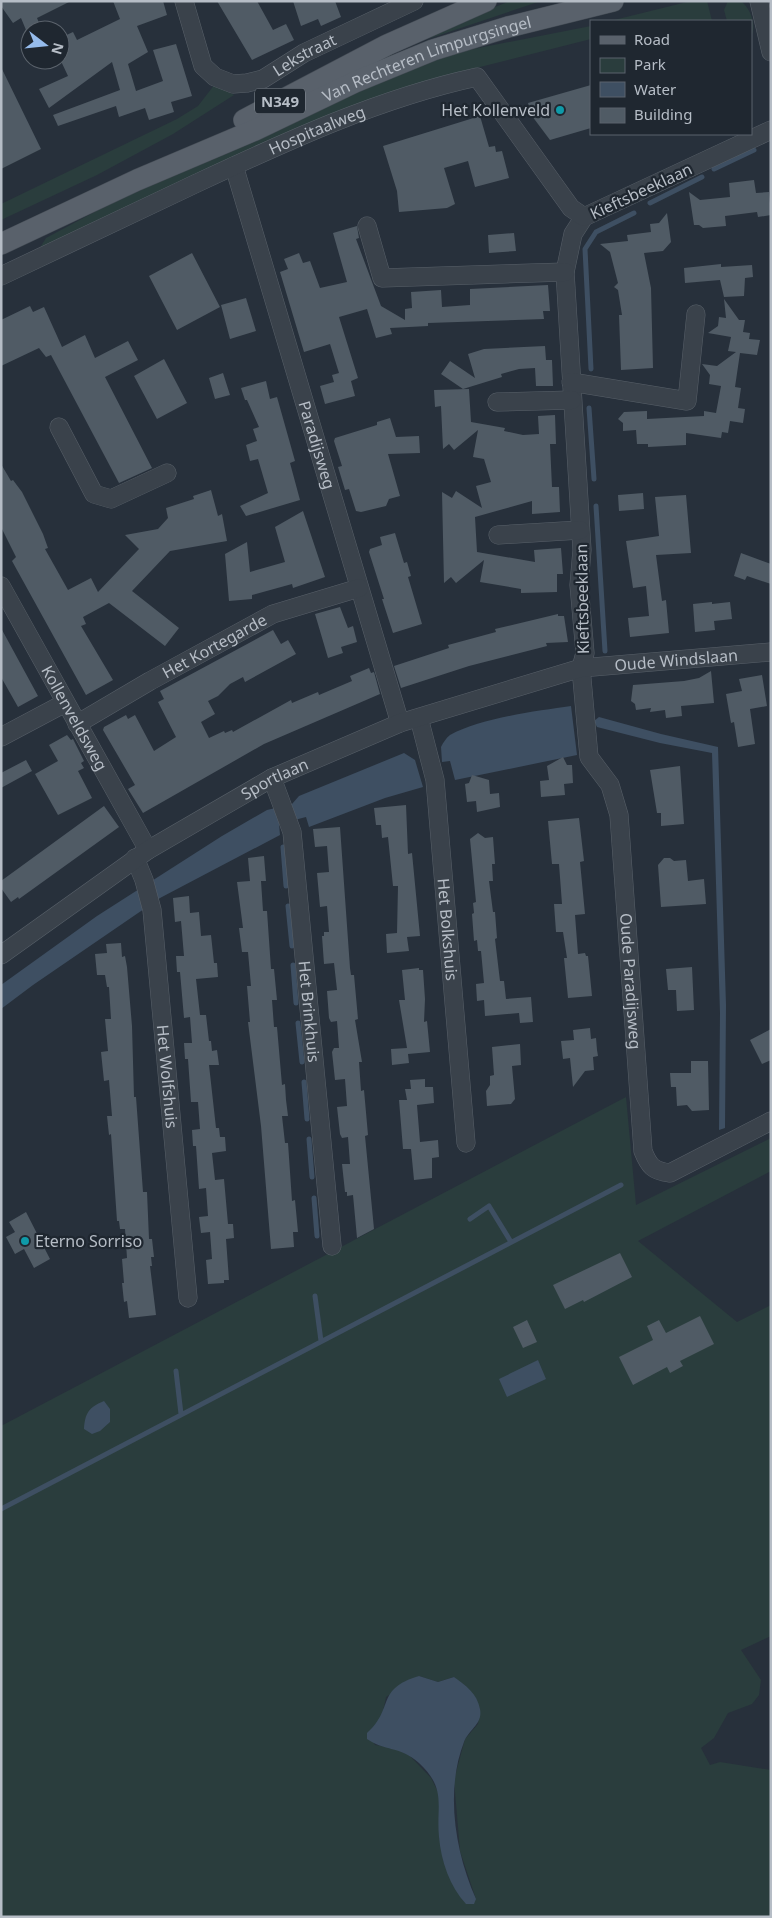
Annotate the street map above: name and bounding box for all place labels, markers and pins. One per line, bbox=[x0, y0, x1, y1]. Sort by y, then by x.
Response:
place label: Het Kollenveld bbox=[441, 99, 550, 121]
marker: Het Kollenveld bbox=[554, 104, 566, 116]
place label: Eterno Sorriso bbox=[35, 1230, 142, 1252]
marker: Eterno Sorriso bbox=[19, 1235, 31, 1247]

